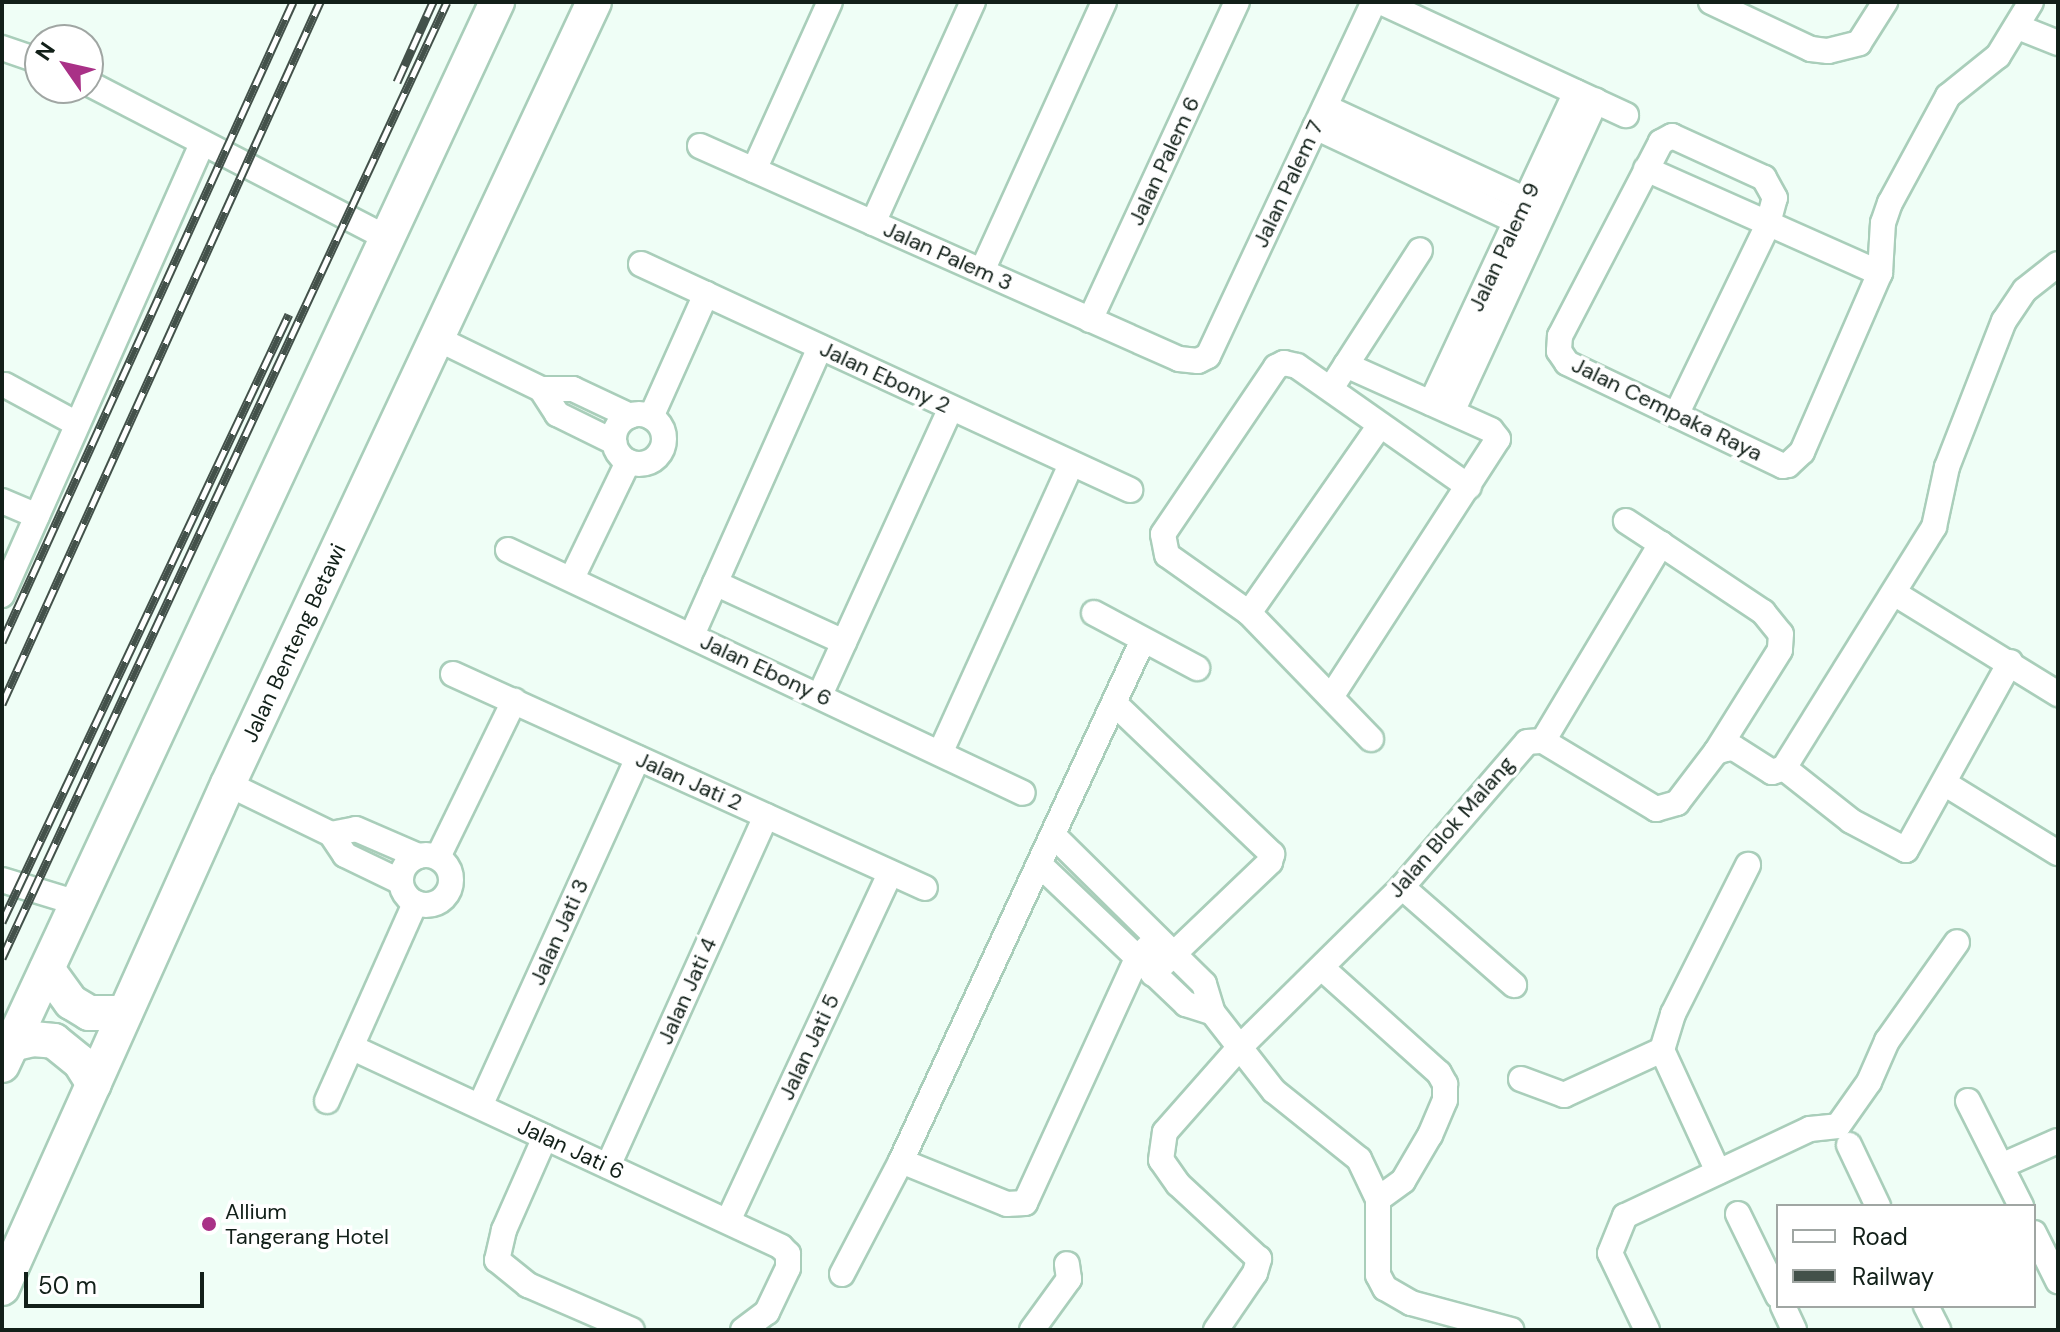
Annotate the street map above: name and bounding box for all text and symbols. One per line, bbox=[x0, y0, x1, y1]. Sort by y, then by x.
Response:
north arrow bbox=[24, 24, 104, 104]
text: N bbox=[29, 37, 62, 66]
street label: Jalan Palem 6 bbox=[1123, 92, 1205, 230]
street label: Jalan Palem 7 bbox=[1247, 116, 1329, 252]
street label: Jalan Palem 9 bbox=[1463, 178, 1545, 316]
street label: Jalan Palem 3 bbox=[879, 216, 1017, 296]
street label: Jalan Ebony 2 bbox=[816, 335, 954, 419]
street label: Jalan Cempaka Raya bbox=[1567, 351, 1767, 467]
street label: Jalan Benteng Betawi bbox=[236, 539, 352, 747]
street label: Jalan Ebony 6 bbox=[696, 628, 836, 712]
street label: Jalan Jati 2 bbox=[632, 746, 746, 816]
street label: Jalan Blok Malang bbox=[1382, 751, 1520, 903]
street label: Jalan Jati 3 bbox=[524, 875, 594, 989]
street label: Jalan Jati 4 bbox=[652, 933, 722, 1049]
street label: Jalan Jati 5 bbox=[773, 990, 845, 1104]
street label: Jalan Jati 6 bbox=[513, 1113, 629, 1185]
place label: Allium Tangerang Hotel bbox=[225, 1198, 389, 1250]
legend bbox=[1776, 1204, 2036, 1308]
marker: Allium Tangerang Hotel bbox=[200, 1215, 218, 1233]
text: Road bbox=[1852, 1221, 1908, 1252]
scale bar bbox=[28, 1256, 208, 1306]
text: Railway bbox=[1852, 1261, 1934, 1292]
text: 50 m bbox=[38, 1270, 97, 1301]

